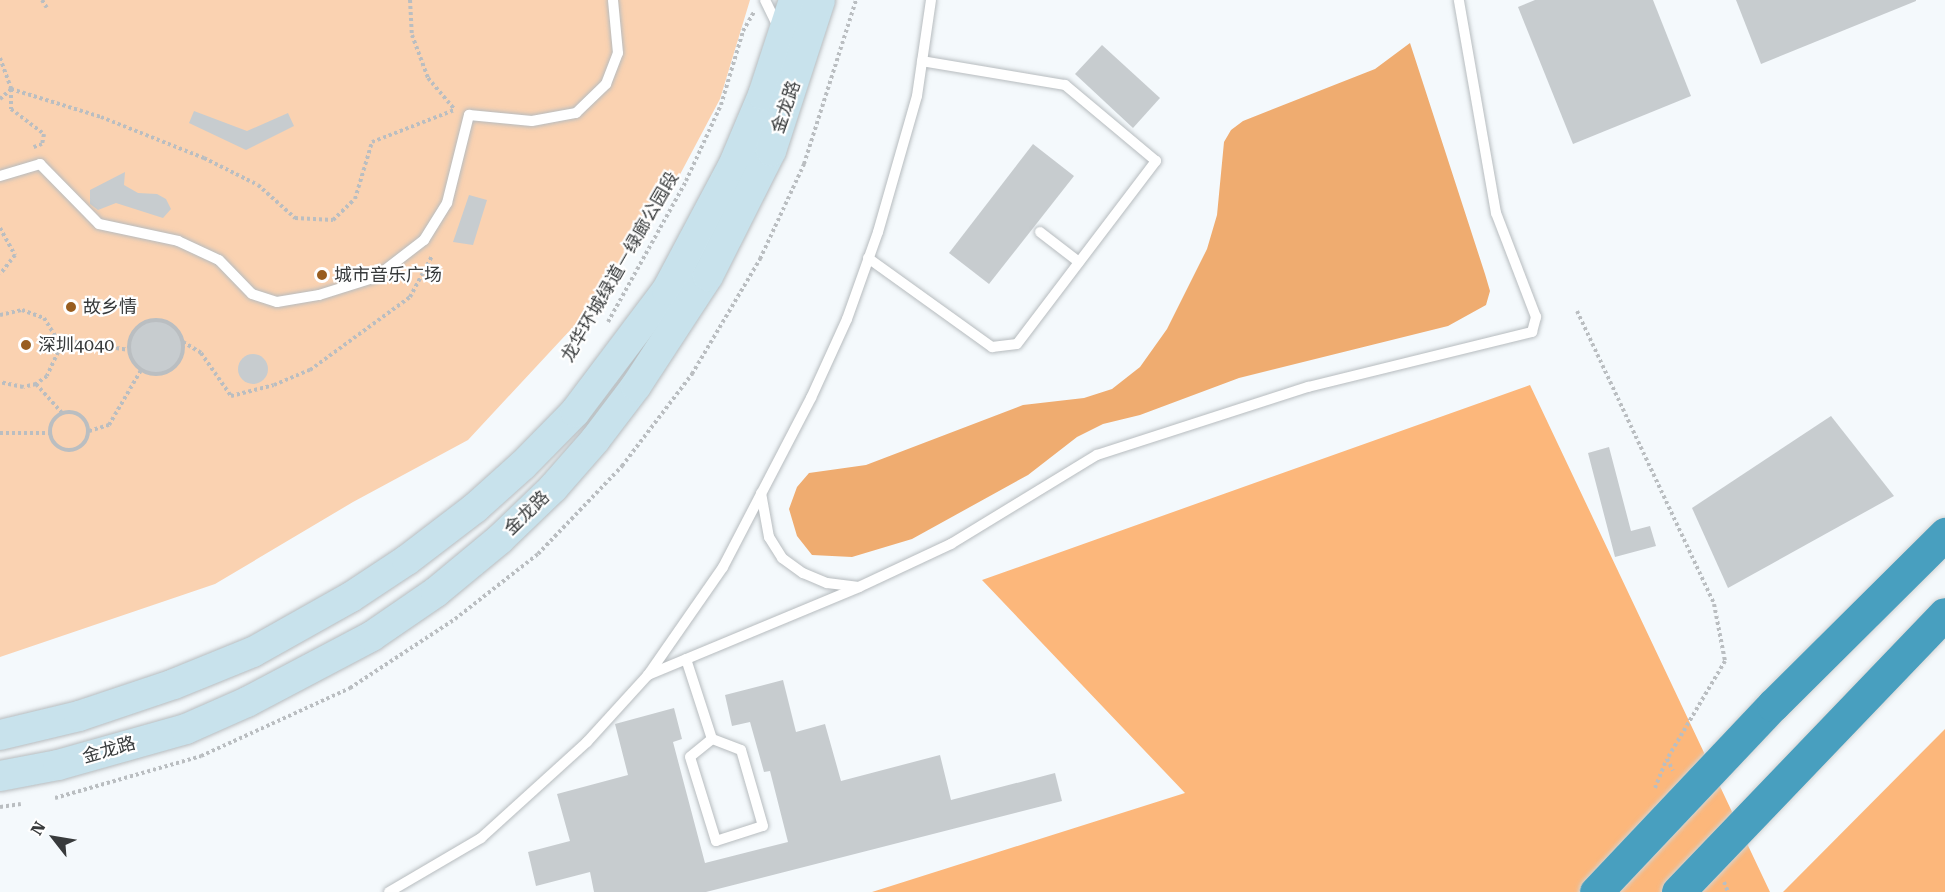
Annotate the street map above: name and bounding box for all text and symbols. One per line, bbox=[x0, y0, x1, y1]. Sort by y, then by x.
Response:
street label: 金龙路 bbox=[767, 78, 805, 136]
street label: 龙华环城绿道－绿廊公园段 bbox=[557, 168, 683, 366]
place label: 城市音乐广场 bbox=[334, 264, 442, 286]
marker: 城市音乐广场 bbox=[315, 268, 329, 282]
place label: 故乡情 bbox=[83, 296, 137, 318]
marker: 故乡情 bbox=[64, 300, 78, 314]
place label: 深圳4040 bbox=[38, 334, 114, 356]
marker: 深圳4040 bbox=[19, 338, 33, 352]
street label: 金龙路 bbox=[500, 486, 554, 540]
street label: 金龙路 bbox=[80, 732, 138, 768]
north arrow bbox=[24, 808, 84, 868]
text: N bbox=[27, 818, 49, 839]

